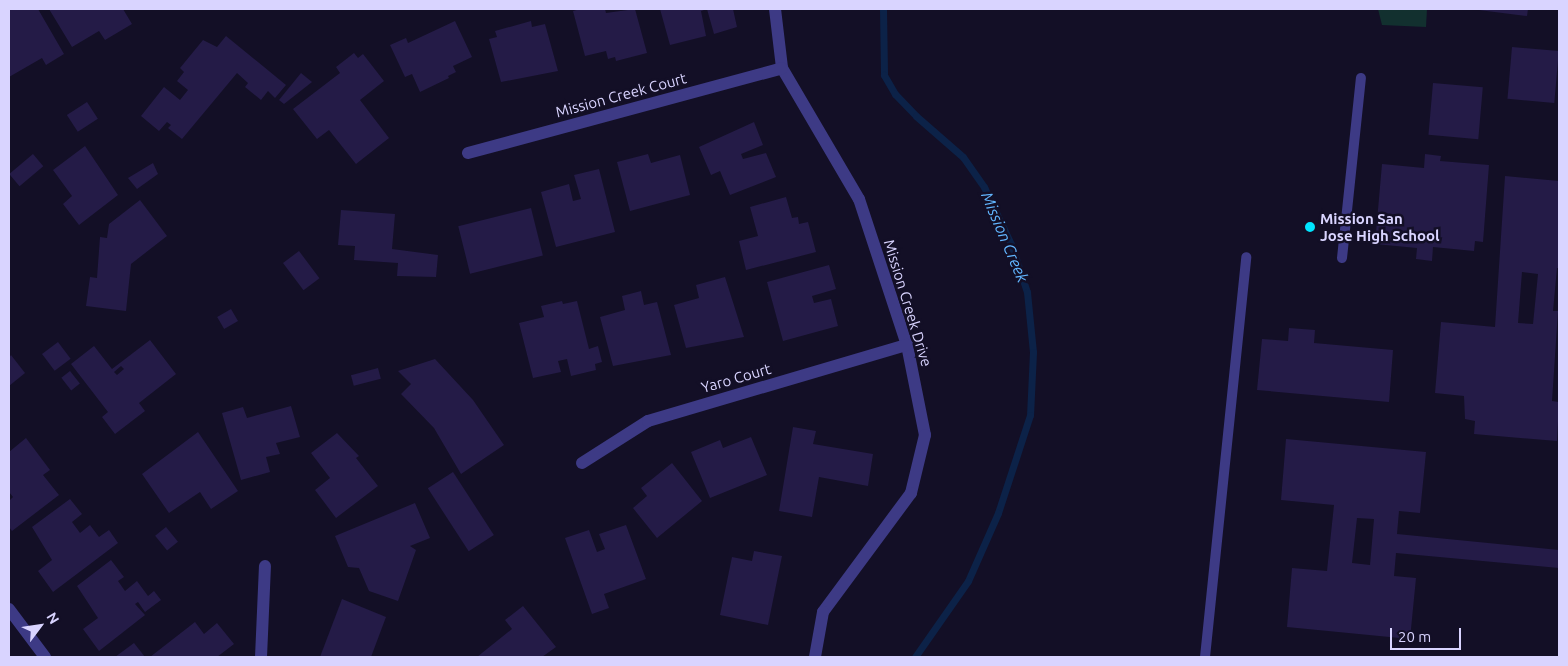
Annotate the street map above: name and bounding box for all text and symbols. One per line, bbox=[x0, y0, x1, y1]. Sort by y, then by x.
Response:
street label: Mission Creek Court bbox=[554, 69, 688, 121]
water label: Mission Creek bbox=[977, 189, 1033, 285]
place label: Mission San Jose High School bbox=[1320, 209, 1440, 244]
marker: Mission San Jose High School bbox=[1304, 221, 1316, 233]
street label: Mission Creek Drive bbox=[880, 237, 936, 369]
street label: Yaro Court bbox=[699, 359, 773, 397]
north arrow bbox=[15, 601, 65, 651]
text: N bbox=[43, 610, 62, 627]
scale bar bbox=[1393, 618, 1464, 650]
text: 20 m bbox=[1398, 628, 1431, 645]

